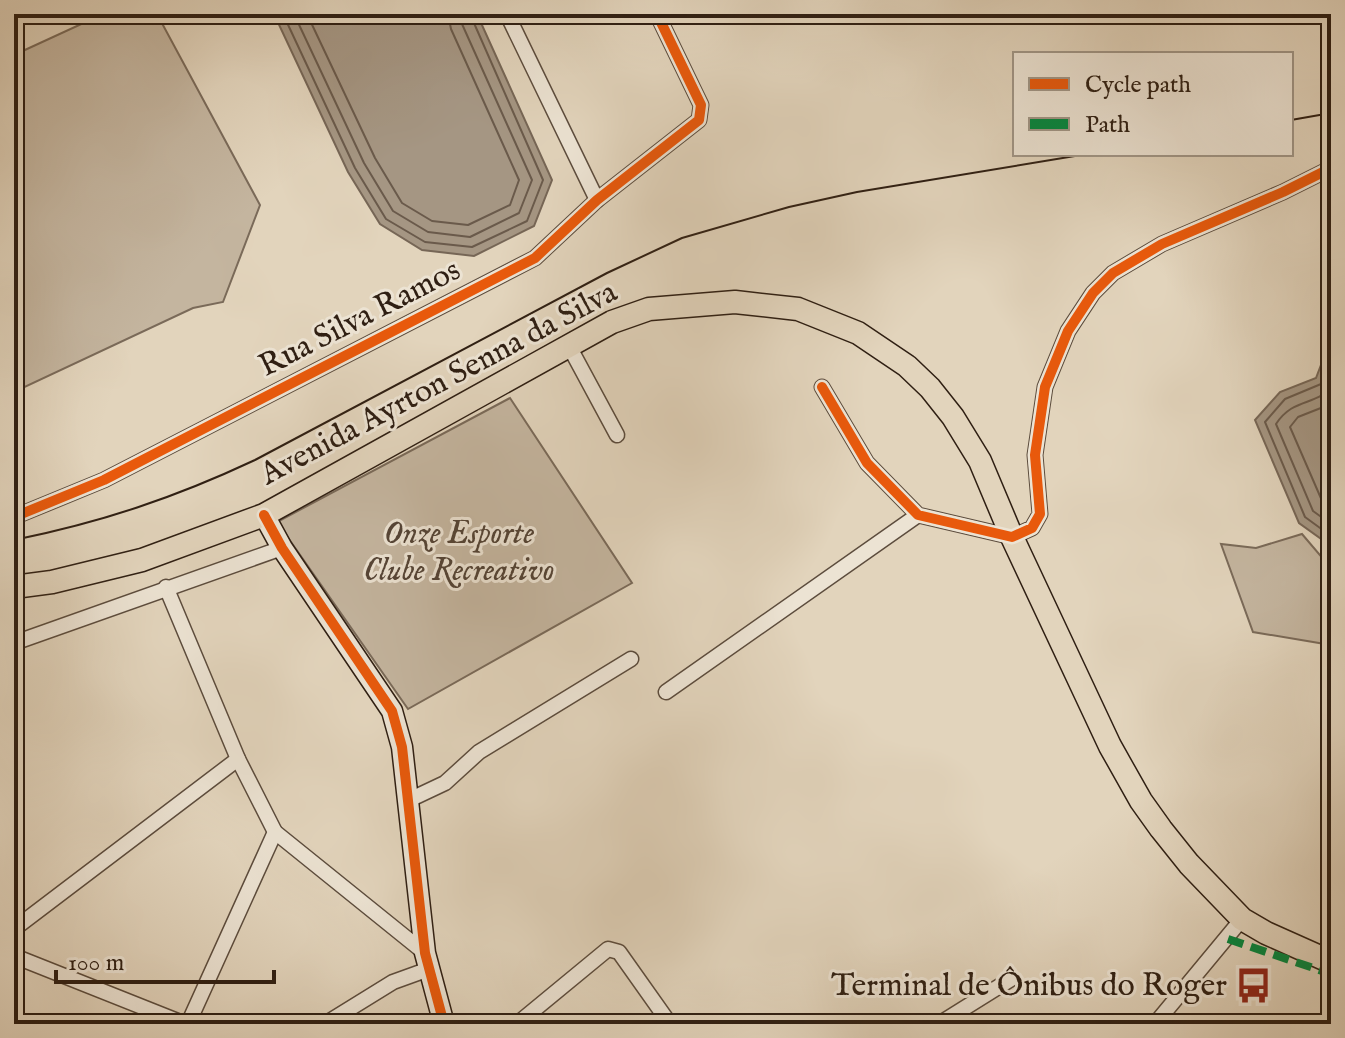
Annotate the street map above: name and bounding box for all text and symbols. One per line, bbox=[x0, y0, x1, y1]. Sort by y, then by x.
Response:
legend bbox=[1013, 52, 1293, 156]
text: Cycle path bbox=[1085, 70, 1191, 101]
text: Path bbox=[1085, 110, 1130, 141]
street label: Rua Silva Ramos bbox=[252, 251, 468, 387]
street label: Avenida Ayrton Senna da Silva bbox=[253, 272, 625, 496]
park label: Onze Esporte Clube Recreativo bbox=[364, 514, 554, 592]
scale bar bbox=[56, 934, 274, 984]
text: 100 m bbox=[68, 948, 124, 979]
place label: Terminal de Ônibus do Roger bbox=[831, 966, 1227, 1007]
bus stop icon: Terminal de Ônibus do Roger bbox=[1234, 967, 1272, 1005]

